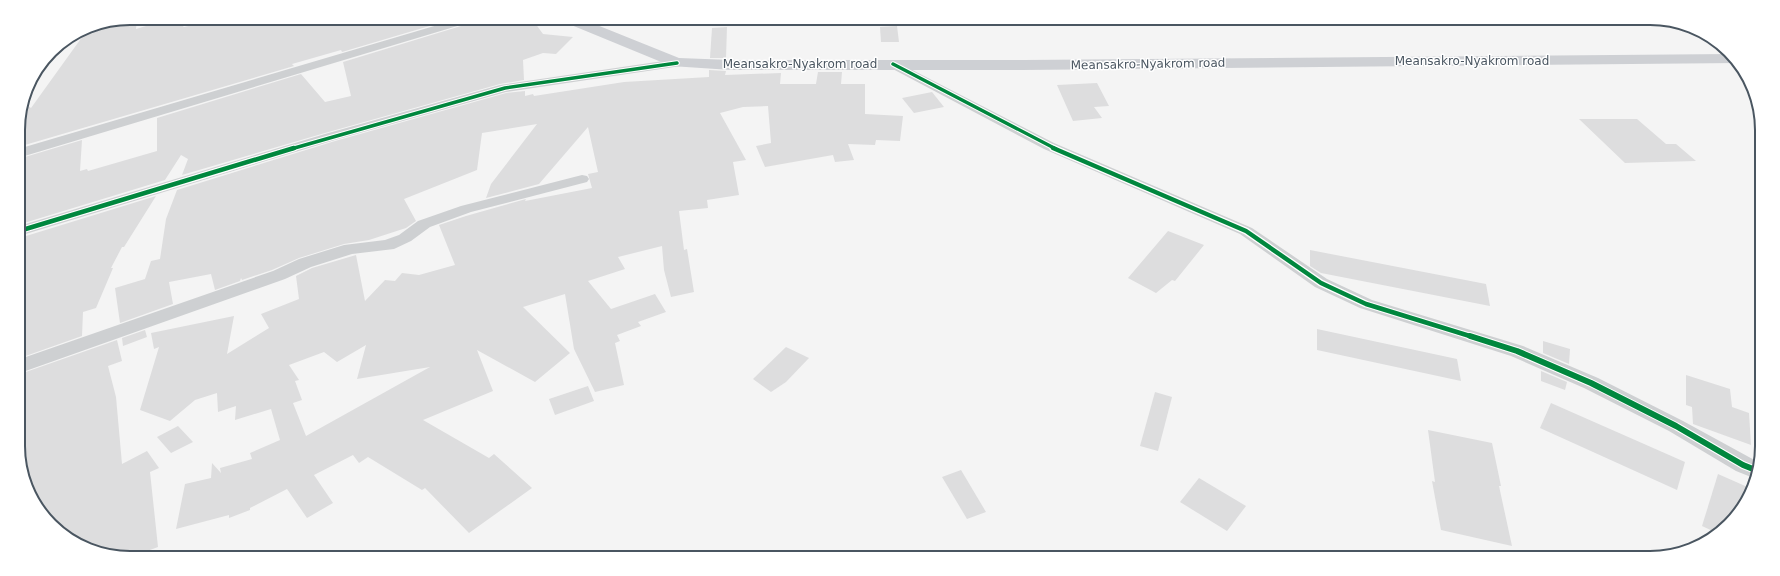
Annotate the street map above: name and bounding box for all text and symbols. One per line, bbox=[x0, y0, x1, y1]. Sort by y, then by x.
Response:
street label: Meansakro-Nyakrom road bbox=[1395, 54, 1549, 68]
street label: Meansakro-Nyakrom road bbox=[1071, 56, 1225, 72]
street label: Meansakro-Nyakrom road bbox=[723, 57, 877, 71]

